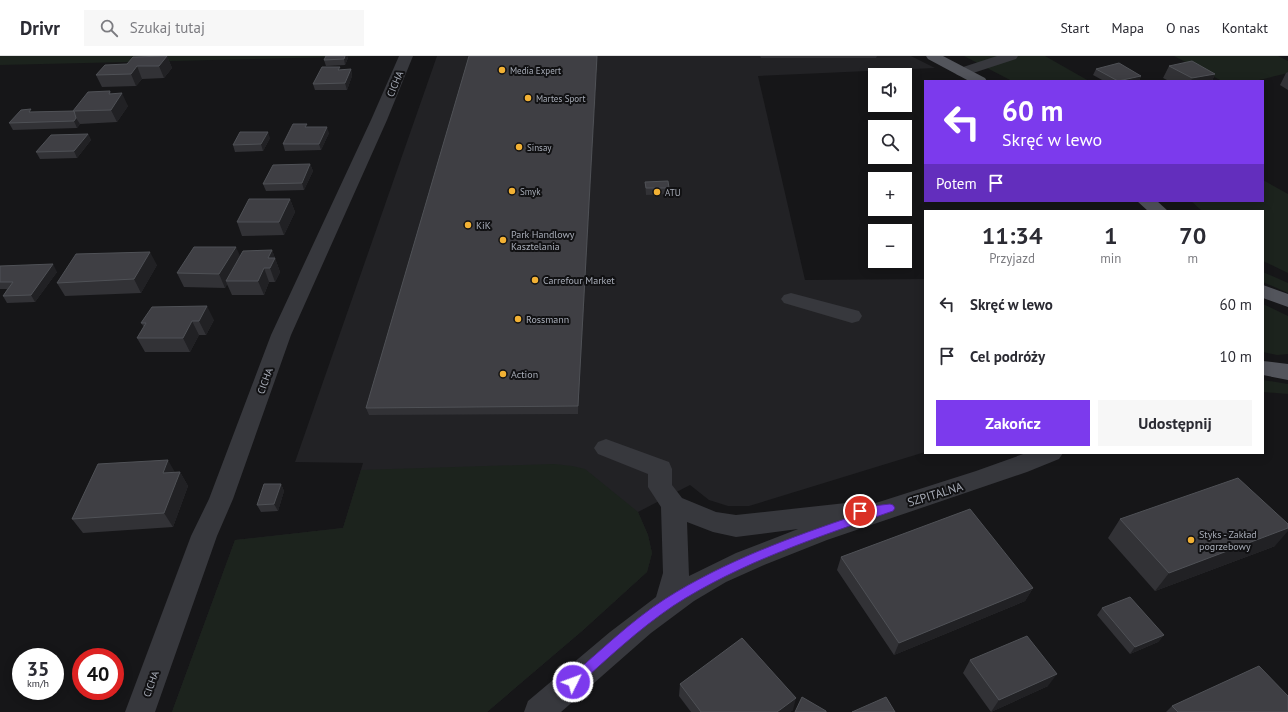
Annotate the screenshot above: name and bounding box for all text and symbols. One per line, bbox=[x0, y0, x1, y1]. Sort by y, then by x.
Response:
search box bbox=[84, 10, 364, 46]
text: Drivr bbox=[20, 16, 60, 40]
icon: search bbox=[98, 17, 120, 39]
text: Szukaj tutaj bbox=[130, 18, 205, 37]
text: Start bbox=[1060, 19, 1089, 37]
text: Mapa bbox=[1111, 19, 1144, 37]
text: O nas bbox=[1166, 19, 1200, 37]
text: Kontakt bbox=[1222, 19, 1268, 37]
marker: Media Expert bbox=[497, 65, 507, 75]
place label: Media Expert bbox=[510, 65, 561, 76]
map controls bbox=[868, 68, 912, 268]
button: sound bbox=[868, 68, 912, 112]
street label: CICHA bbox=[384, 69, 406, 99]
text: 60 m bbox=[1002, 92, 1063, 129]
marker: Martes Sport bbox=[523, 93, 533, 103]
place label: Martes Sport bbox=[536, 93, 585, 104]
icon: left bbox=[936, 96, 988, 148]
button: search bbox=[868, 120, 912, 164]
text: Skręć w lewo bbox=[1002, 128, 1102, 151]
marker: Sinsay bbox=[514, 142, 524, 152]
place label: Sinsay bbox=[527, 142, 552, 153]
button: + bbox=[868, 172, 912, 216]
icon: arrive bbox=[985, 172, 1007, 194]
text: Potem bbox=[936, 174, 977, 193]
marker: Smyk bbox=[507, 186, 517, 196]
place label: Smyk bbox=[520, 186, 541, 197]
marker: ATU bbox=[652, 187, 662, 197]
place label: ATU bbox=[665, 187, 681, 198]
place label: KiK bbox=[476, 219, 491, 232]
marker: KiK bbox=[463, 220, 473, 230]
text: 11:34 bbox=[982, 220, 1043, 251]
text: 1 bbox=[1104, 220, 1118, 251]
text: 70 bbox=[1179, 220, 1206, 251]
button: − bbox=[868, 224, 912, 268]
place label: Park Handlowy Kasztelania bbox=[511, 228, 575, 253]
marker: Park Handlowy Kasztelania bbox=[498, 235, 508, 245]
text: Przyjazd bbox=[989, 250, 1035, 267]
text: min bbox=[1100, 250, 1121, 267]
text: m bbox=[1187, 250, 1198, 267]
place label: Carrefour Market bbox=[543, 274, 615, 287]
marker: Carrefour Market bbox=[530, 275, 540, 285]
icon: left bbox=[936, 293, 958, 315]
text: Skręć w lewo bbox=[970, 295, 1053, 314]
text: 60 m bbox=[1219, 295, 1252, 314]
place label: Rossmann bbox=[526, 313, 569, 326]
marker: Rossmann bbox=[513, 314, 523, 324]
icon: arrive bbox=[936, 345, 958, 367]
text: Cel podróży bbox=[970, 347, 1045, 366]
text: 10 m bbox=[1219, 347, 1252, 366]
street label: CICHA bbox=[254, 366, 276, 396]
place label: Action bbox=[511, 368, 538, 381]
marker: Action bbox=[498, 369, 508, 379]
button: Zakończ bbox=[936, 400, 1090, 446]
button: Udostępnij bbox=[1098, 400, 1252, 446]
street label: SZPITALNA bbox=[905, 478, 965, 510]
pin bbox=[843, 494, 877, 528]
icon: arrive bbox=[849, 500, 871, 522]
place label: Styks - Zakład pogrzebowy bbox=[1199, 528, 1257, 553]
marker: Styks - Zakład pogrzebowy bbox=[1186, 535, 1196, 545]
speed limit sign: 40 bbox=[72, 648, 124, 700]
text: 35 bbox=[27, 656, 49, 682]
position arrow bbox=[552, 661, 594, 703]
street label: CICHA bbox=[140, 669, 162, 699]
text: km/h bbox=[27, 677, 49, 690]

